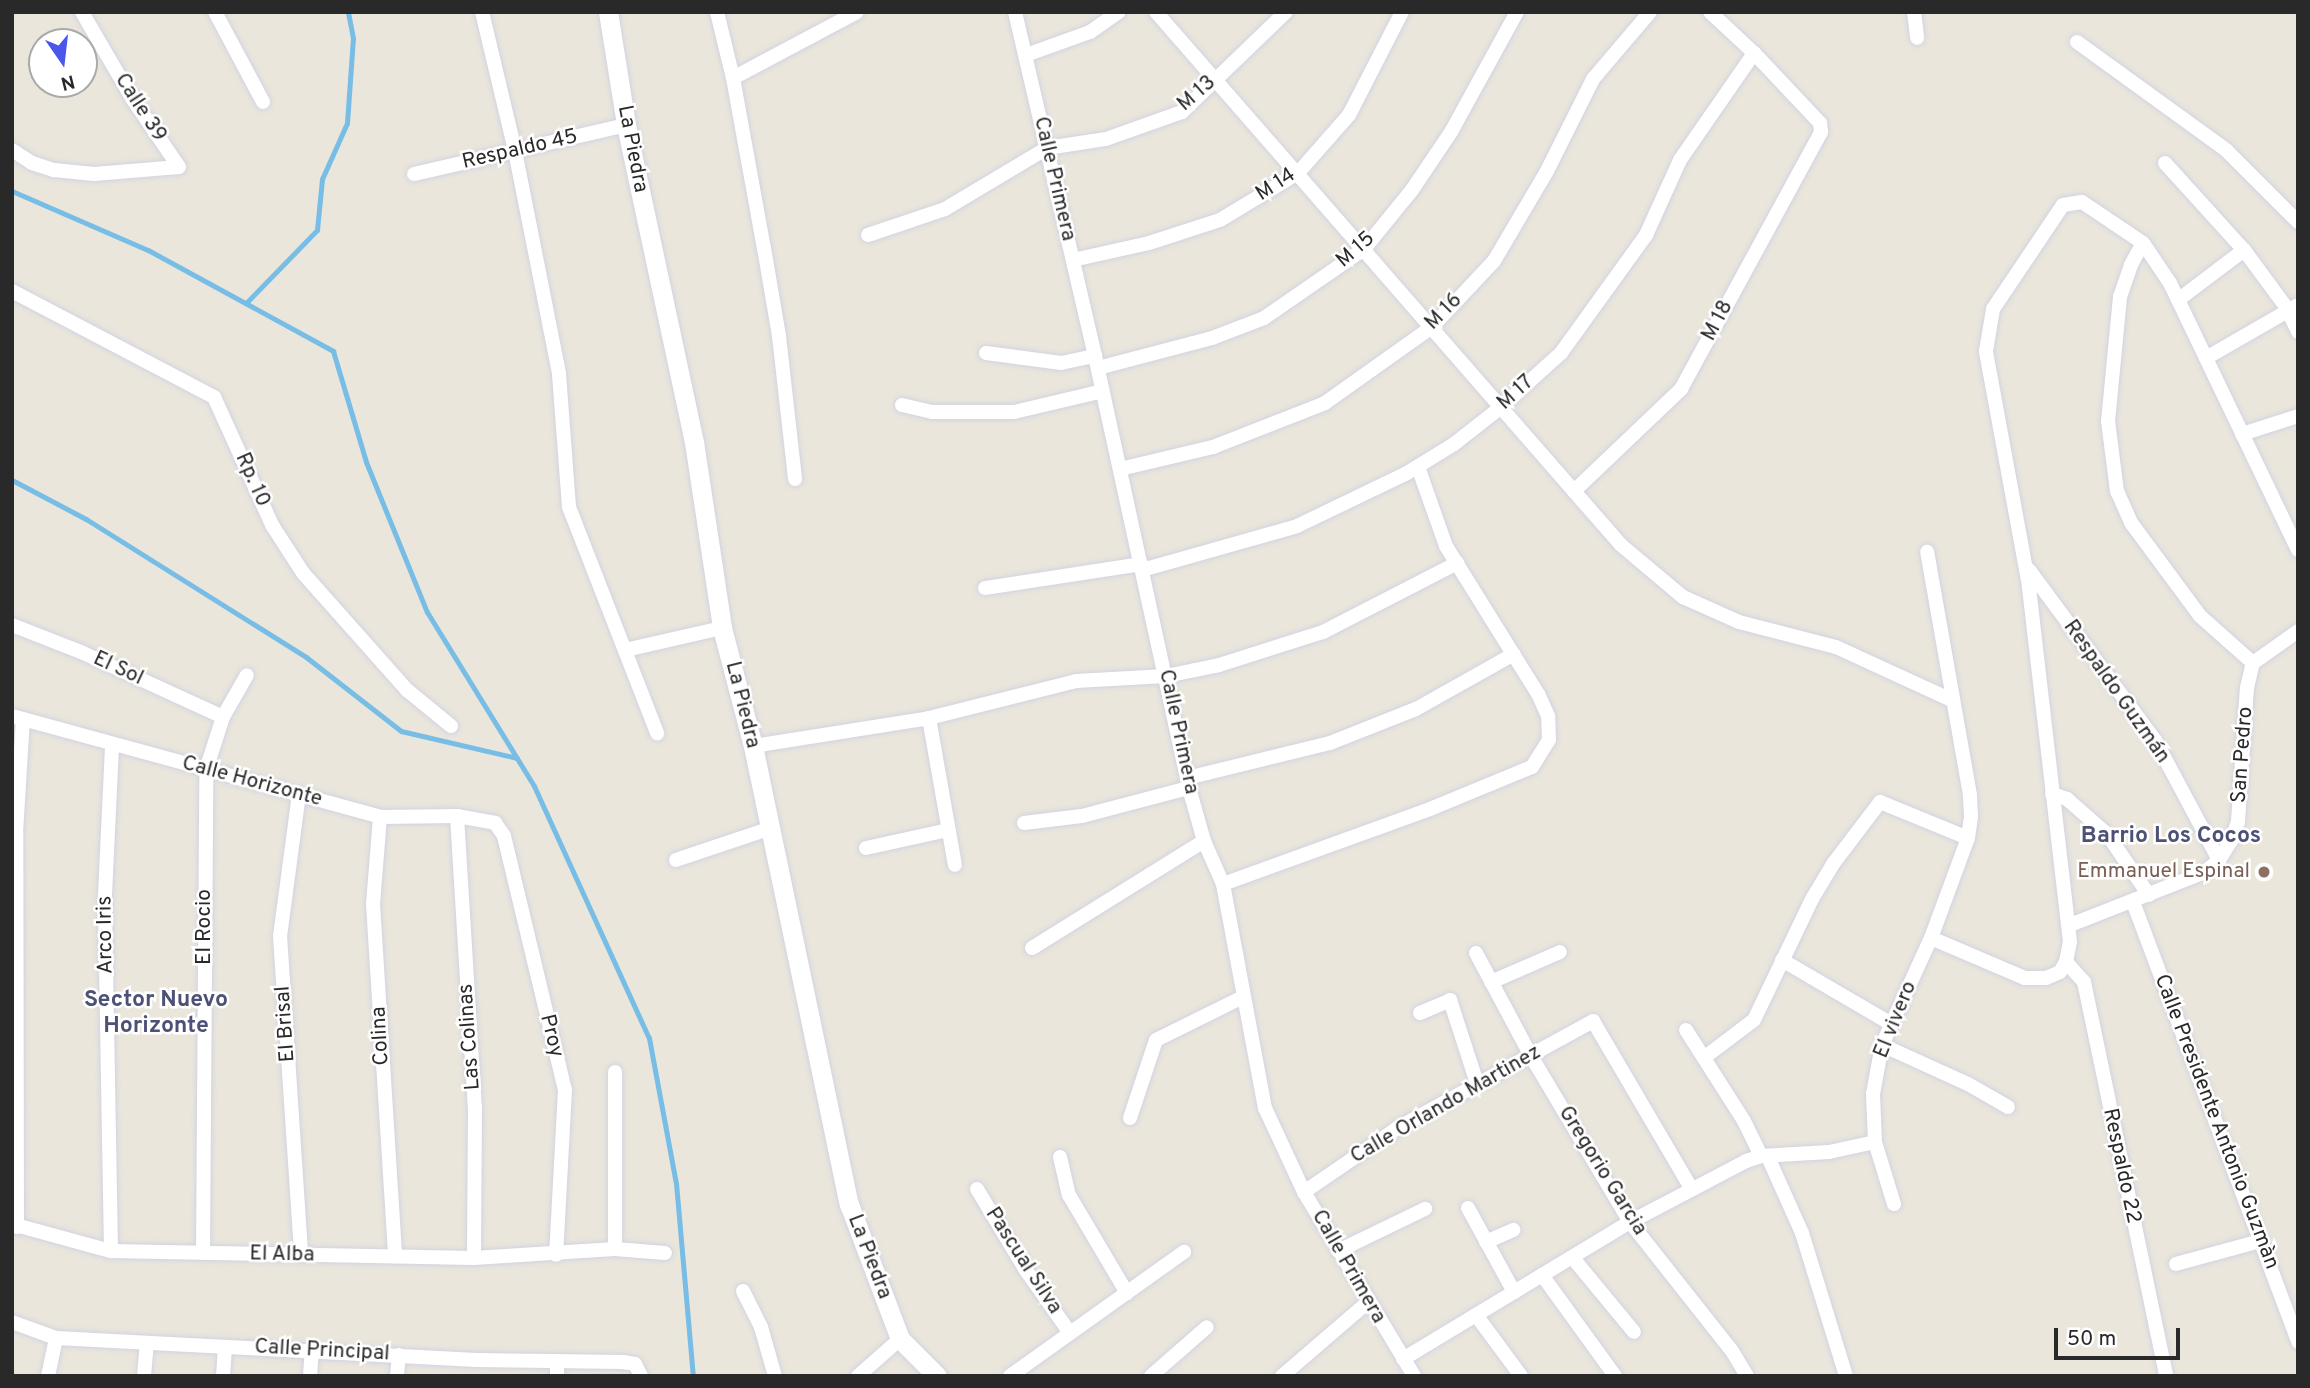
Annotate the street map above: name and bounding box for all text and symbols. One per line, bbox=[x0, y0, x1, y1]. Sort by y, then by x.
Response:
north arrow bbox=[28, 28, 98, 98]
text: N bbox=[58, 68, 77, 95]
street label: Calle 39 bbox=[109, 69, 171, 147]
street label: M 13 bbox=[1173, 71, 1221, 117]
street label: La Piedra bbox=[611, 103, 653, 195]
street label: Calle Primera bbox=[1027, 114, 1081, 244]
street label: Respaldo 45 bbox=[460, 124, 580, 176]
street label: M 14 bbox=[1251, 163, 1301, 207]
street label: M 15 bbox=[1332, 226, 1380, 274]
street label: M 16 bbox=[1420, 288, 1468, 336]
street label: M 18 bbox=[1697, 296, 1739, 346]
street label: M 17 bbox=[1493, 370, 1539, 416]
street label: Rp. 10 bbox=[229, 449, 275, 511]
street label: Respaldo Guzmán bbox=[2057, 616, 2175, 768]
street label: El Sol bbox=[89, 647, 147, 691]
street label: La Piedra bbox=[719, 659, 765, 751]
street label: Calle Primera bbox=[1152, 667, 1204, 797]
street label: San Pedro bbox=[2227, 706, 2259, 804]
street label: Calle Horizonte bbox=[179, 751, 325, 813]
district label: Barrio Los Cocos bbox=[2081, 823, 2261, 851]
place label: Emmanuel Espinal bbox=[2077, 859, 2250, 885]
marker: Emmanuel Espinal bbox=[2256, 864, 2272, 880]
street label: El Rocio bbox=[192, 889, 218, 965]
street label: Arco Iris bbox=[93, 896, 119, 974]
street label: Calle Presidente Antonio Guzmàn bbox=[2148, 971, 2284, 1273]
street label: El vivero bbox=[1869, 978, 1923, 1062]
street label: Las Colinas bbox=[454, 983, 486, 1091]
street label: El Brisal bbox=[271, 985, 301, 1063]
district label: Sector Nuevo Horizonte bbox=[84, 987, 228, 1041]
street label: Colina bbox=[367, 1006, 395, 1066]
street label: Proy bbox=[534, 1012, 568, 1060]
street label: Calle Orlando Martinez bbox=[1346, 1040, 1546, 1170]
street label: Gregorio Garcia bbox=[1552, 1102, 1652, 1240]
street label: Respaldo 22 bbox=[2096, 1106, 2146, 1226]
street label: Pascual Silva bbox=[979, 1203, 1067, 1319]
street label: Calle Primera bbox=[1305, 1206, 1391, 1328]
street label: La Piedra bbox=[841, 1211, 897, 1303]
street label: El Alba bbox=[249, 1242, 315, 1268]
scale bar bbox=[2058, 1314, 2184, 1358]
text: 50 m bbox=[2067, 1326, 2116, 1353]
street label: Calle Principal bbox=[254, 1335, 390, 1367]

